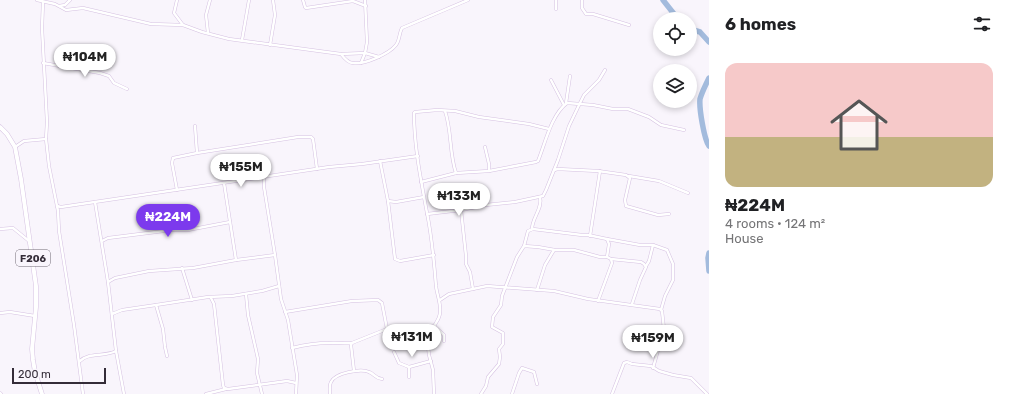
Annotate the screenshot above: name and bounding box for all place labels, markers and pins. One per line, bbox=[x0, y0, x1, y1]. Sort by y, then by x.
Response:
pin: ₦104M bbox=[57, 44, 113, 78]
pin: ₦155M bbox=[213, 154, 269, 188]
pin: ₦133M bbox=[431, 183, 487, 217]
pin: ₦224M bbox=[140, 204, 196, 238]
pin: ₦131M bbox=[384, 324, 440, 358]
pin: ₦159M bbox=[625, 325, 681, 359]

